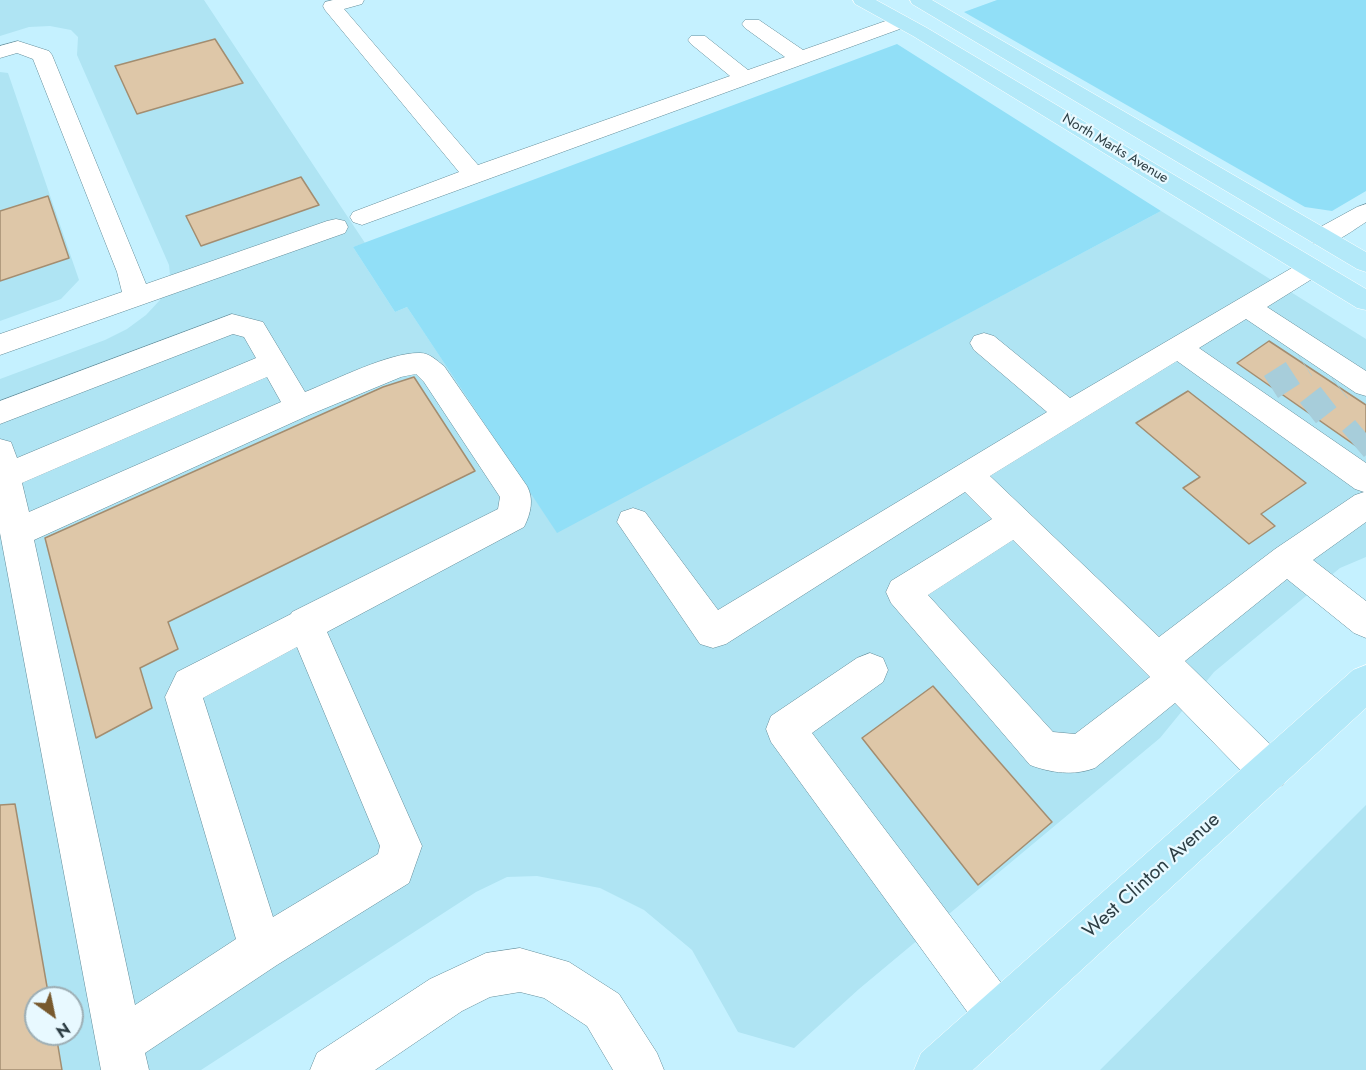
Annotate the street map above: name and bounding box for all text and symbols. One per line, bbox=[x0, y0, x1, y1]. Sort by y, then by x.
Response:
street label: North Marks Avenue bbox=[1059, 111, 1171, 187]
street label: West Clinton Avenue bbox=[1079, 808, 1225, 944]
north arrow bbox=[24, 986, 84, 1046]
text: N bbox=[51, 1017, 75, 1043]

